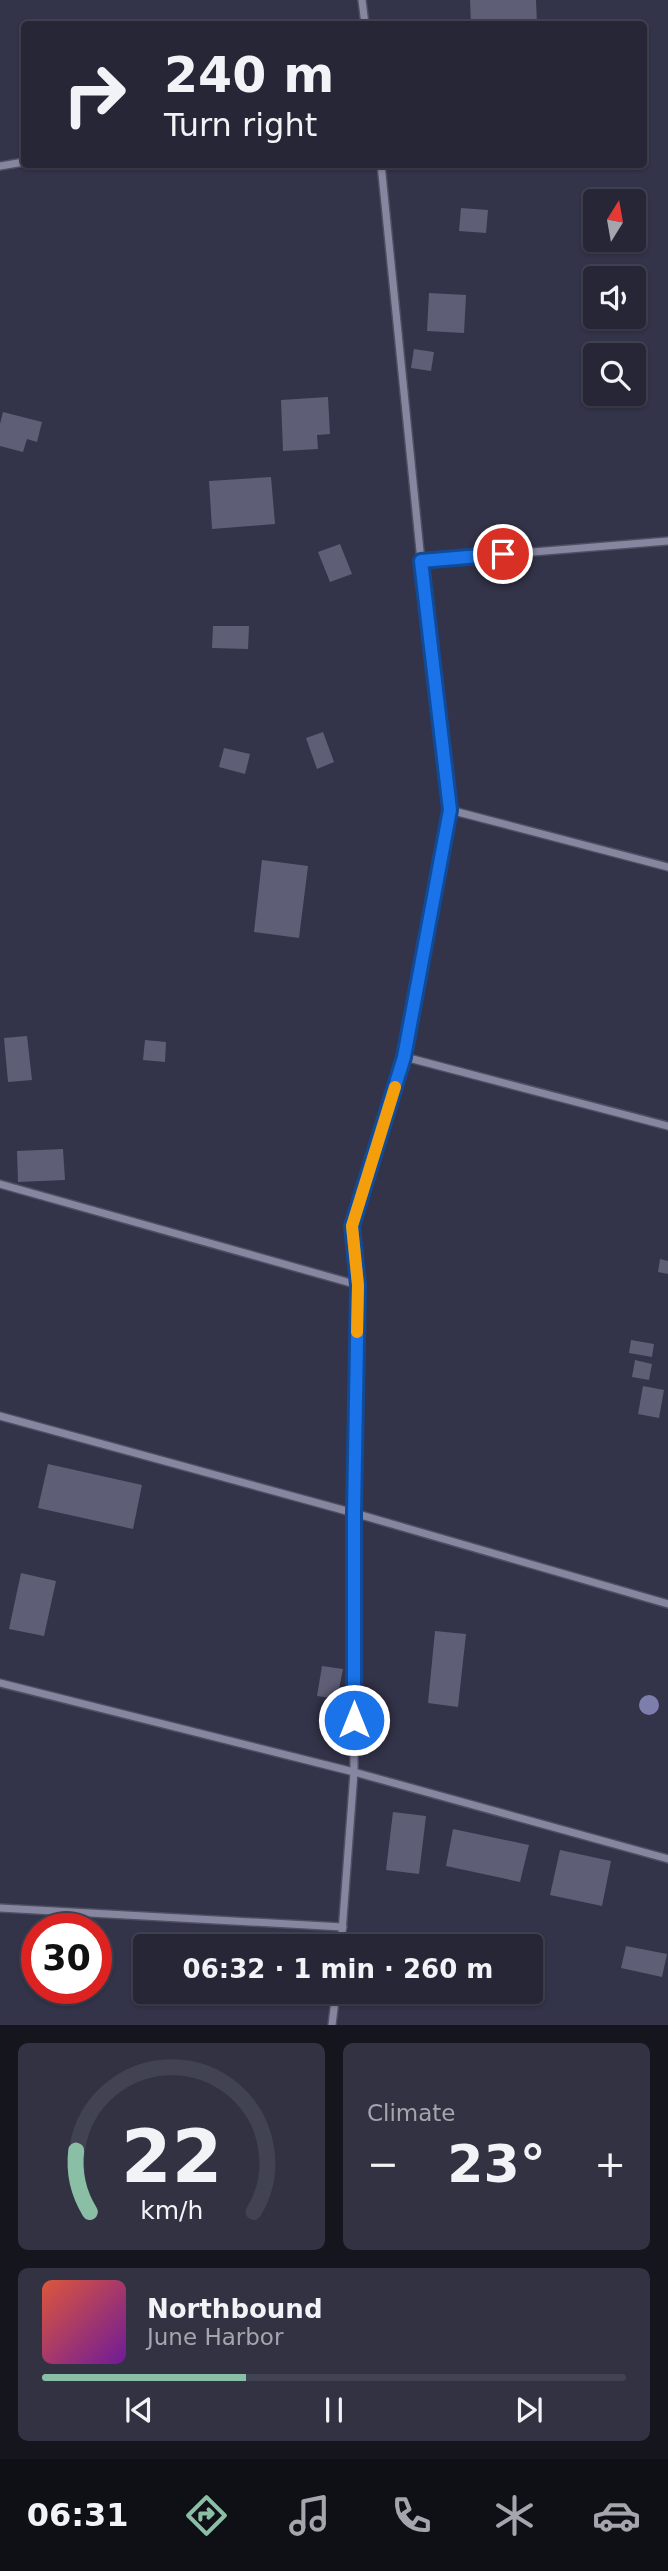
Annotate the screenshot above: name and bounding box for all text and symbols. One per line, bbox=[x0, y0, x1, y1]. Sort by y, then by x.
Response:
text: 240 m bbox=[164, 47, 334, 104]
icon: right bbox=[49, 49, 140, 140]
text: Turn right bbox=[164, 106, 317, 144]
north arrow bbox=[583, 189, 646, 252]
map controls bbox=[583, 189, 646, 406]
button: sound bbox=[583, 266, 646, 329]
button: search bbox=[583, 343, 646, 406]
pin bbox=[473, 524, 533, 584]
icon: arrive bbox=[484, 535, 522, 573]
position arrow bbox=[317, 1683, 391, 1757]
speed limit sign: 30 bbox=[21, 1913, 112, 2004]
text: 06:32 · 1 min · 260 m bbox=[183, 1954, 493, 1984]
text: Climate bbox=[367, 2100, 456, 2126]
text: 22 bbox=[121, 2115, 222, 2200]
text: 23° bbox=[447, 2134, 546, 2194]
text: − bbox=[367, 2142, 399, 2186]
text: + bbox=[594, 2142, 626, 2186]
text: km/h bbox=[140, 2196, 203, 2225]
text: Northbound bbox=[147, 2294, 323, 2324]
text: June Harbor bbox=[147, 2324, 283, 2350]
icon: previous bbox=[120, 2391, 158, 2429]
icon: pause bbox=[315, 2391, 353, 2429]
icon: next bbox=[510, 2391, 548, 2429]
icon: directions bbox=[182, 2491, 231, 2540]
icon: music bbox=[285, 2491, 334, 2540]
icon: phone bbox=[387, 2491, 436, 2540]
icon: climate bbox=[490, 2491, 539, 2540]
icon: car bbox=[592, 2491, 641, 2540]
text: 06:31 bbox=[27, 2496, 129, 2534]

